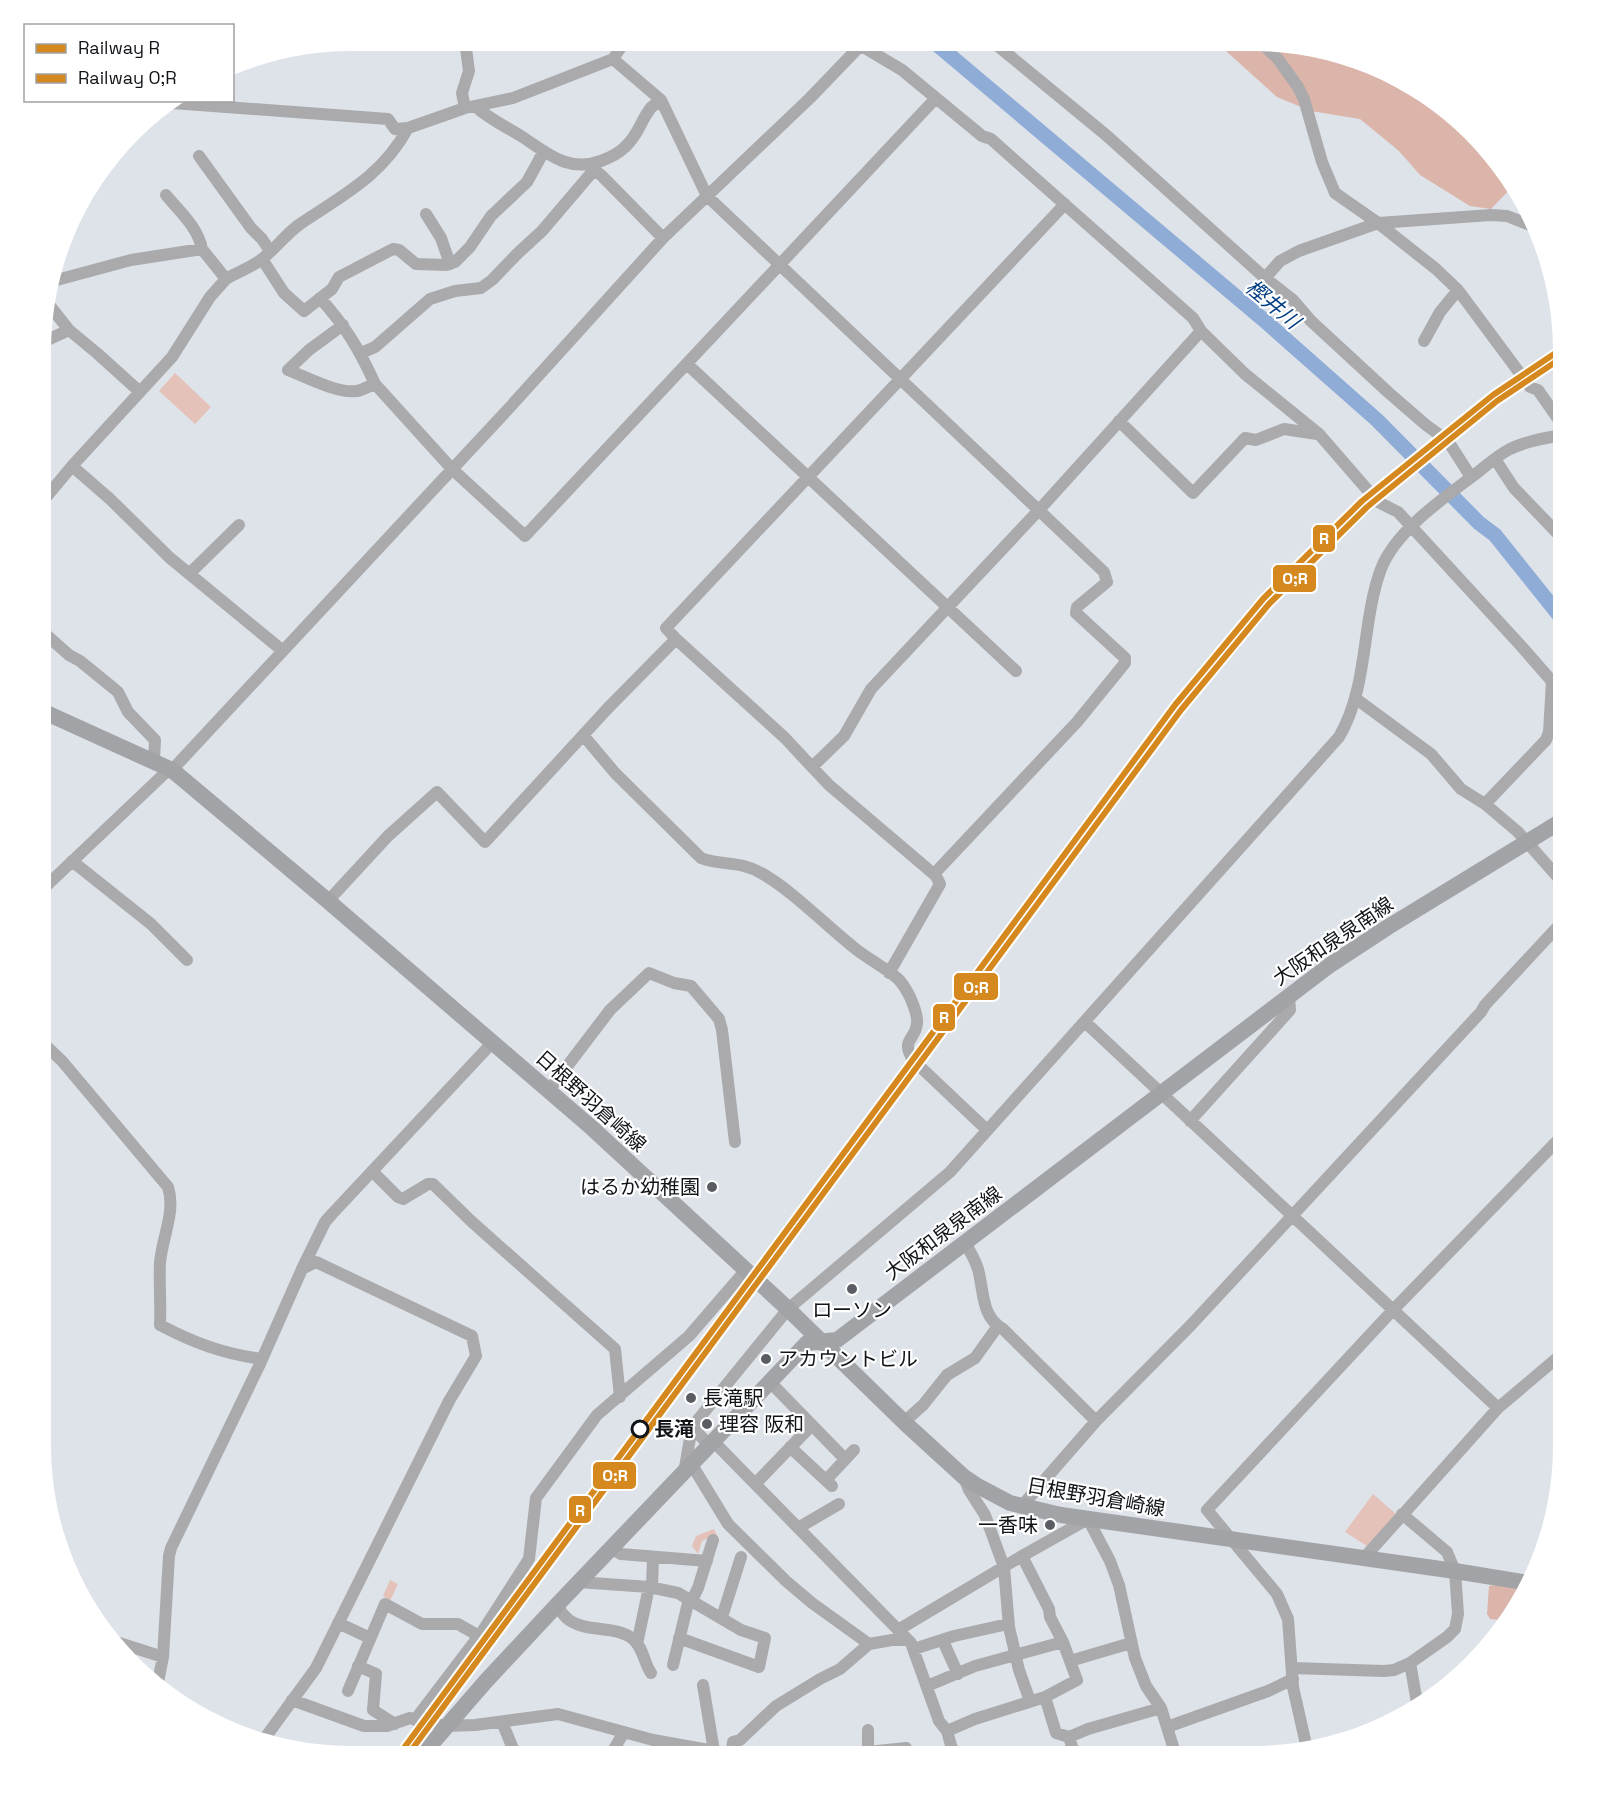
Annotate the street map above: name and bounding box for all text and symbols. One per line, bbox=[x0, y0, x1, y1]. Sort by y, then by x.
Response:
legend bbox=[24, 24, 234, 102]
text: Railway R bbox=[78, 36, 160, 59]
text: Railway O;R bbox=[78, 66, 177, 89]
water label: 樫井川 bbox=[1240, 273, 1307, 336]
line badge: R bbox=[1312, 524, 1336, 553]
text: R bbox=[1319, 528, 1329, 549]
line badge: O;R bbox=[1272, 564, 1317, 593]
text: O;R bbox=[1282, 568, 1308, 589]
street label: 大阪和泉泉南線 bbox=[1268, 891, 1398, 991]
line badge: O;R bbox=[953, 972, 999, 1001]
text: O;R bbox=[963, 977, 989, 998]
line badge: R bbox=[932, 1003, 956, 1032]
text: R bbox=[939, 1007, 949, 1028]
street label: 日根野羽倉崎線 bbox=[530, 1044, 652, 1158]
place label: はるか幼稚園 bbox=[580, 1174, 700, 1200]
marker: はるか幼稚園 bbox=[705, 1180, 719, 1194]
street label: 大阪和泉泉南線 bbox=[879, 1180, 1007, 1286]
marker: ローソン bbox=[845, 1282, 859, 1296]
place label: ローソン bbox=[812, 1297, 892, 1323]
place label: アカウントビル bbox=[778, 1346, 918, 1372]
marker: アカウントビル bbox=[759, 1352, 773, 1366]
place label: 長滝駅 bbox=[703, 1385, 763, 1411]
marker: 長滝駅 bbox=[684, 1391, 698, 1405]
place label: 理容 阪和 bbox=[719, 1411, 804, 1437]
place label: 長滝 bbox=[654, 1416, 694, 1442]
marker: 理容 阪和 bbox=[700, 1417, 714, 1431]
marker: 長滝 bbox=[631, 1420, 649, 1438]
line badge: O;R bbox=[592, 1461, 637, 1490]
text: O;R bbox=[602, 1465, 628, 1486]
street label: 日根野羽倉崎線 bbox=[1025, 1472, 1167, 1522]
line badge: R bbox=[568, 1495, 592, 1524]
text: R bbox=[575, 1500, 585, 1521]
place label: 一香味 bbox=[978, 1512, 1038, 1538]
marker: 一香味 bbox=[1043, 1518, 1057, 1532]

